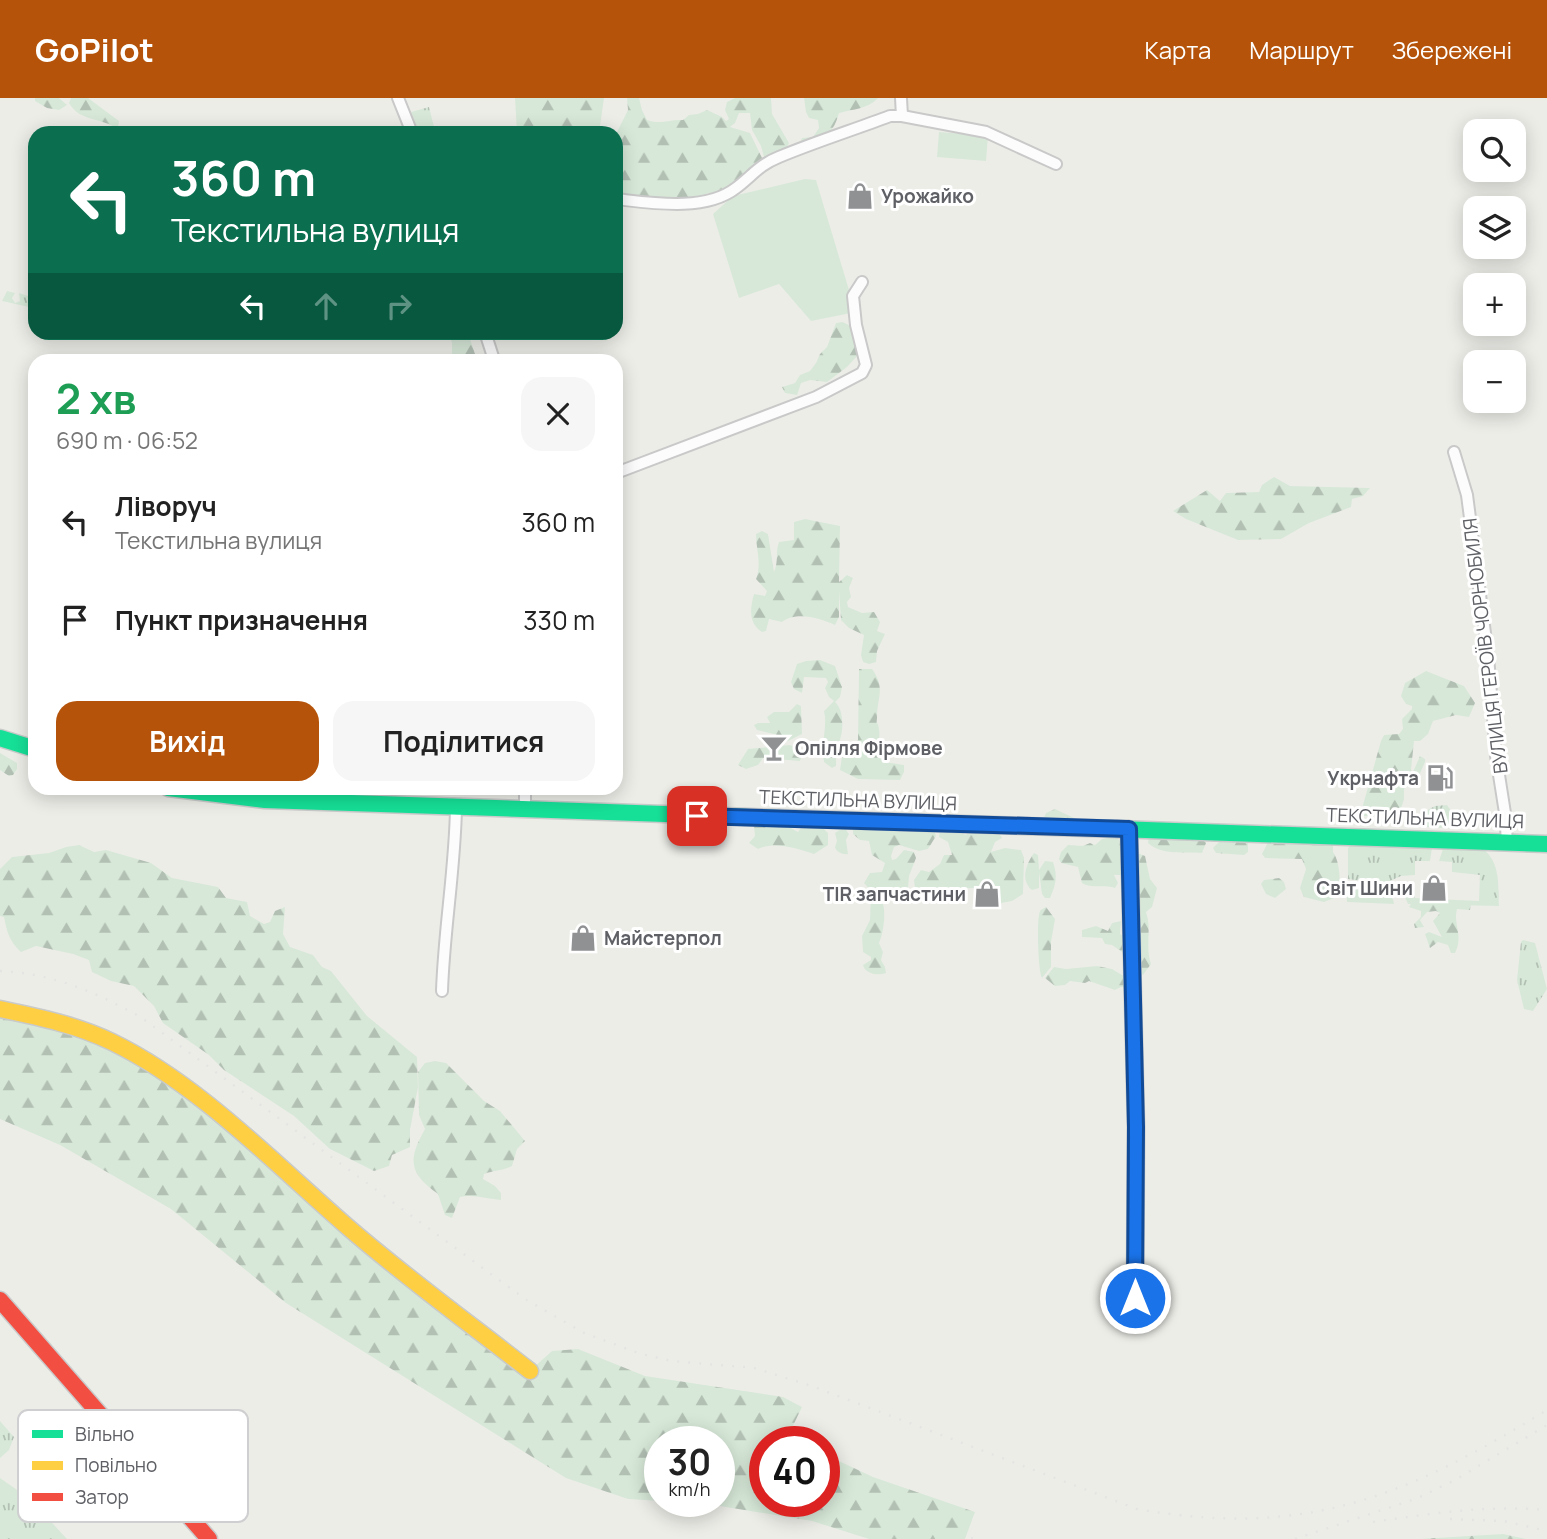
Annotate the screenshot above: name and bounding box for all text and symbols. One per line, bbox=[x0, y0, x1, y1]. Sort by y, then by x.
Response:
text: GoPilot bbox=[35, 27, 154, 72]
text: Карта bbox=[1145, 33, 1211, 66]
text: Маршрут bbox=[1249, 33, 1354, 66]
text: Збережені bbox=[1392, 33, 1512, 66]
map controls bbox=[1463, 119, 1526, 413]
button: search bbox=[1463, 119, 1526, 182]
text: 360 m bbox=[171, 144, 316, 211]
icon: left bbox=[56, 154, 147, 245]
shop icon: Урожайко bbox=[845, 181, 875, 211]
place label: Урожайко bbox=[881, 183, 974, 209]
button: layers bbox=[1463, 196, 1526, 259]
text: Текстильна вулиця bbox=[171, 208, 459, 252]
button: + bbox=[1463, 273, 1526, 336]
icon: left bbox=[234, 287, 272, 325]
icon: ahead bbox=[307, 287, 345, 325]
icon: right bbox=[380, 287, 418, 325]
button: − bbox=[1463, 350, 1526, 413]
text: 2 хв bbox=[56, 369, 136, 427]
button: close bbox=[521, 377, 595, 451]
text: 690 m · 06:52 bbox=[56, 424, 198, 456]
text: Ліворуч bbox=[115, 488, 217, 524]
icon: left bbox=[56, 503, 94, 541]
text: 360 m bbox=[521, 504, 595, 540]
street label: ВУЛИЦЯ ГЕРОЇВ ЧОРНОБИЛЯ bbox=[1456, 517, 1514, 775]
text: Текстильна вулиця bbox=[115, 524, 322, 556]
icon: arrive bbox=[56, 601, 94, 639]
text: Пункт призначення bbox=[115, 602, 368, 638]
text: 330 m bbox=[523, 602, 595, 638]
button: Вихід bbox=[56, 701, 319, 781]
button: Поділитися bbox=[333, 701, 595, 781]
bar icon: Опілля Фірмове bbox=[759, 733, 789, 763]
place label: Опілля Фірмове bbox=[795, 735, 943, 761]
fuel station icon: Укрнафта bbox=[1425, 763, 1455, 793]
place label: Укрнафта bbox=[1327, 765, 1419, 791]
street label: ТЕКСТИЛЬНА ВУЛИЦЯ bbox=[759, 784, 957, 816]
pin bbox=[667, 786, 727, 846]
icon: arrive bbox=[678, 797, 716, 835]
street label: ТЕКСТИЛЬНА ВУЛИЦЯ bbox=[1326, 802, 1524, 834]
shop icon: Світ Шини bbox=[1419, 873, 1449, 903]
place label: Світ Шини bbox=[1316, 875, 1413, 901]
shop icon: TIR запчастини bbox=[972, 879, 1002, 909]
place label: TIR запчастини bbox=[823, 881, 966, 907]
shop icon: Майстерпол bbox=[568, 923, 598, 953]
place label: Майстерпол bbox=[604, 925, 722, 951]
position arrow bbox=[1098, 1261, 1172, 1335]
legend bbox=[18, 1410, 248, 1522]
text: Вільно bbox=[75, 1421, 134, 1447]
speed limit sign: 40 bbox=[749, 1426, 840, 1517]
text: 30 bbox=[668, 1438, 711, 1486]
text: Повільно bbox=[75, 1452, 157, 1478]
text: km/h bbox=[669, 1477, 710, 1501]
text: Затор bbox=[75, 1484, 129, 1510]

